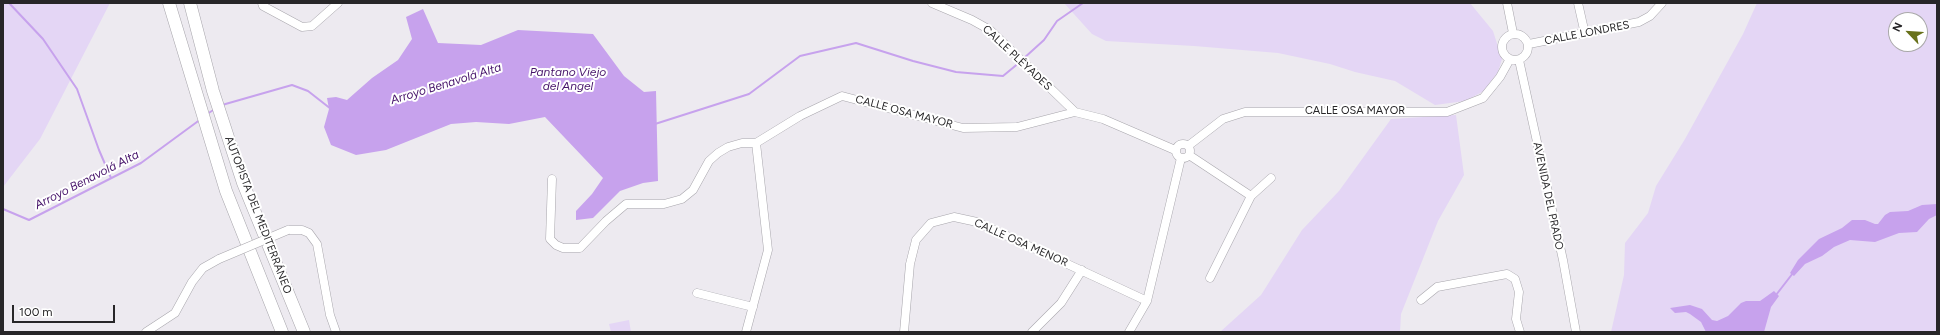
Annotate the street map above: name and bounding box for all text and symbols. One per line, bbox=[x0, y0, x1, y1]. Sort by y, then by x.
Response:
north arrow bbox=[1888, 12, 1928, 52]
street label: CALLE LONDRES bbox=[1543, 18, 1631, 48]
text: N bbox=[1890, 21, 1905, 34]
street label: CALLE PLÉYADES bbox=[980, 23, 1054, 93]
water label: Arroyo Benavolá Alta bbox=[389, 60, 503, 108]
water label: Pantano Viejo del Angel bbox=[530, 65, 606, 93]
street label: CALLE OSA MAYOR bbox=[854, 93, 954, 131]
street label: CALLE OSA MAYOR bbox=[1305, 104, 1405, 118]
street label: AUTOPISTA DEL MEDITERRÁNEO bbox=[222, 134, 294, 296]
street label: AVENIDA DEL PRADO bbox=[1530, 141, 1566, 251]
water label: Arroyo Benavolá Alta bbox=[32, 147, 142, 213]
street label: CALLE OSA MENOR bbox=[972, 216, 1070, 270]
scale bar bbox=[14, 297, 117, 323]
text: 100 m bbox=[19, 305, 53, 319]

